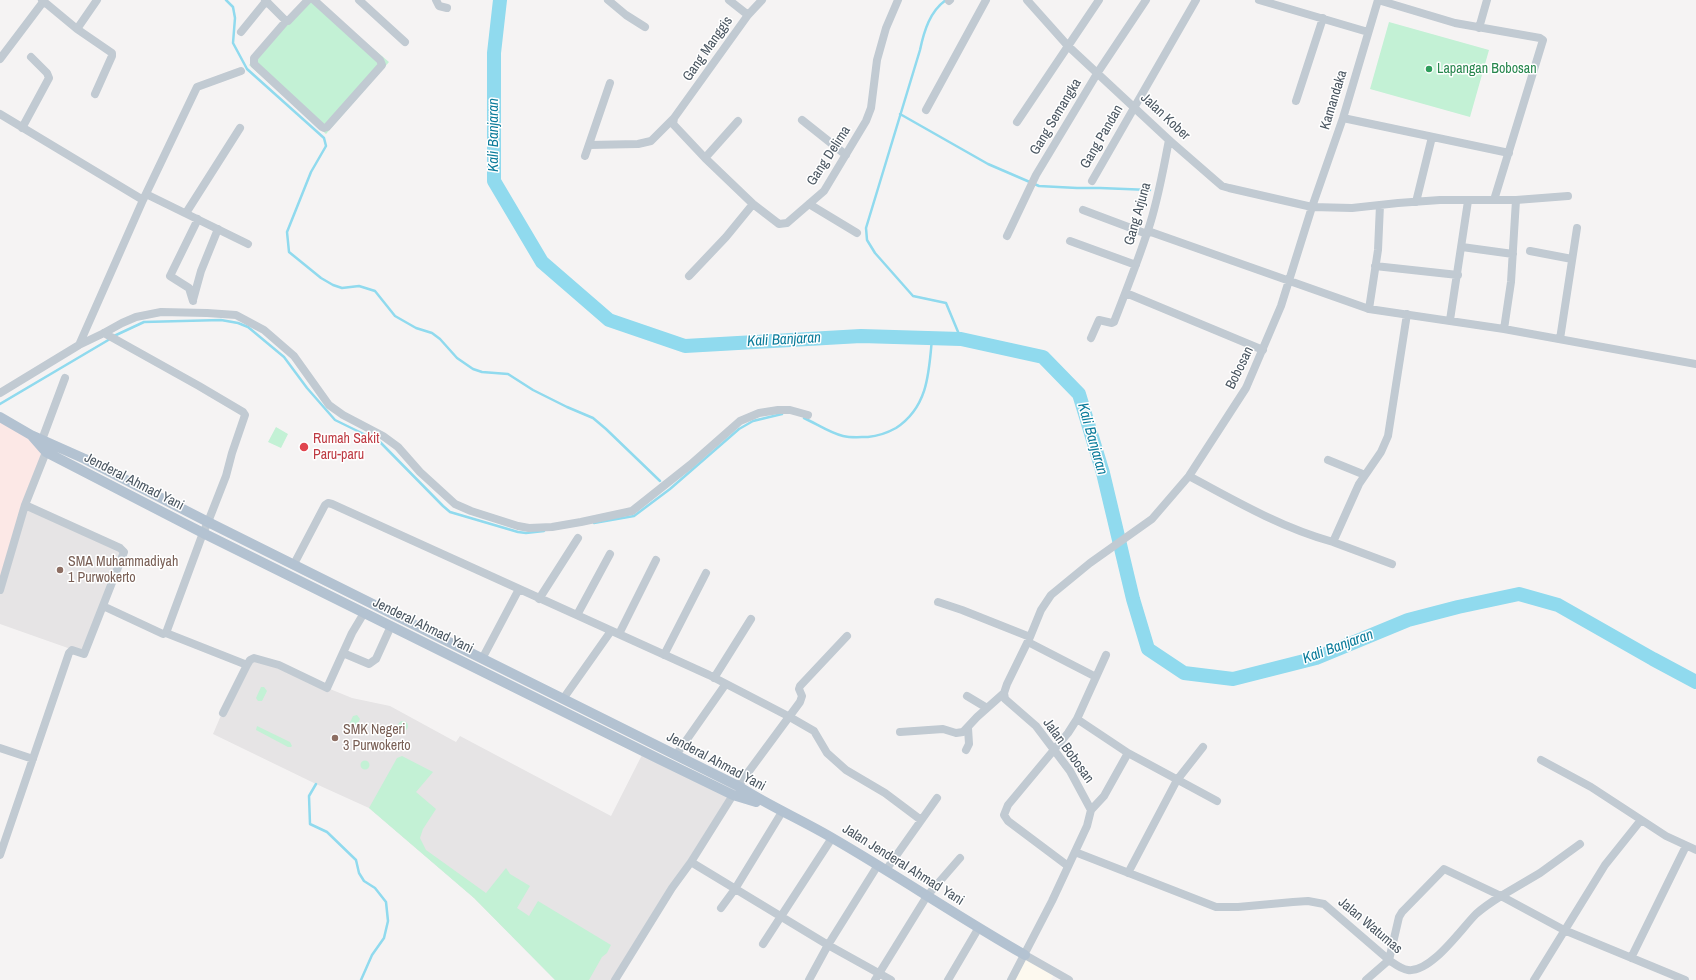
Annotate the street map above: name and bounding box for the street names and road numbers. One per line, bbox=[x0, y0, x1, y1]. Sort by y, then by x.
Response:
street label: Gang Manggis bbox=[680, 13, 736, 85]
street label: Kamandaka bbox=[1317, 68, 1351, 132]
street label: Gang Semangka bbox=[1027, 76, 1085, 158]
street label: Jalan Kober bbox=[1137, 90, 1193, 144]
street label: Gang Pandan bbox=[1077, 102, 1127, 172]
street label: Gang Delima bbox=[804, 123, 854, 189]
street label: Gang Arjuna bbox=[1121, 181, 1155, 247]
street label: Bobosan bbox=[1223, 344, 1257, 392]
street label: Jenderal Ahmad Yani bbox=[81, 450, 187, 514]
street label: Jenderal Ahmad Yani bbox=[370, 594, 476, 658]
street label: Jalan Bobosan bbox=[1039, 715, 1097, 787]
street label: Jenderal Ahmad Yani bbox=[664, 729, 768, 795]
street label: Jalan Jenderal Ahmad Yani bbox=[839, 821, 967, 909]
street label: Jalan Watumas bbox=[1334, 894, 1406, 958]

